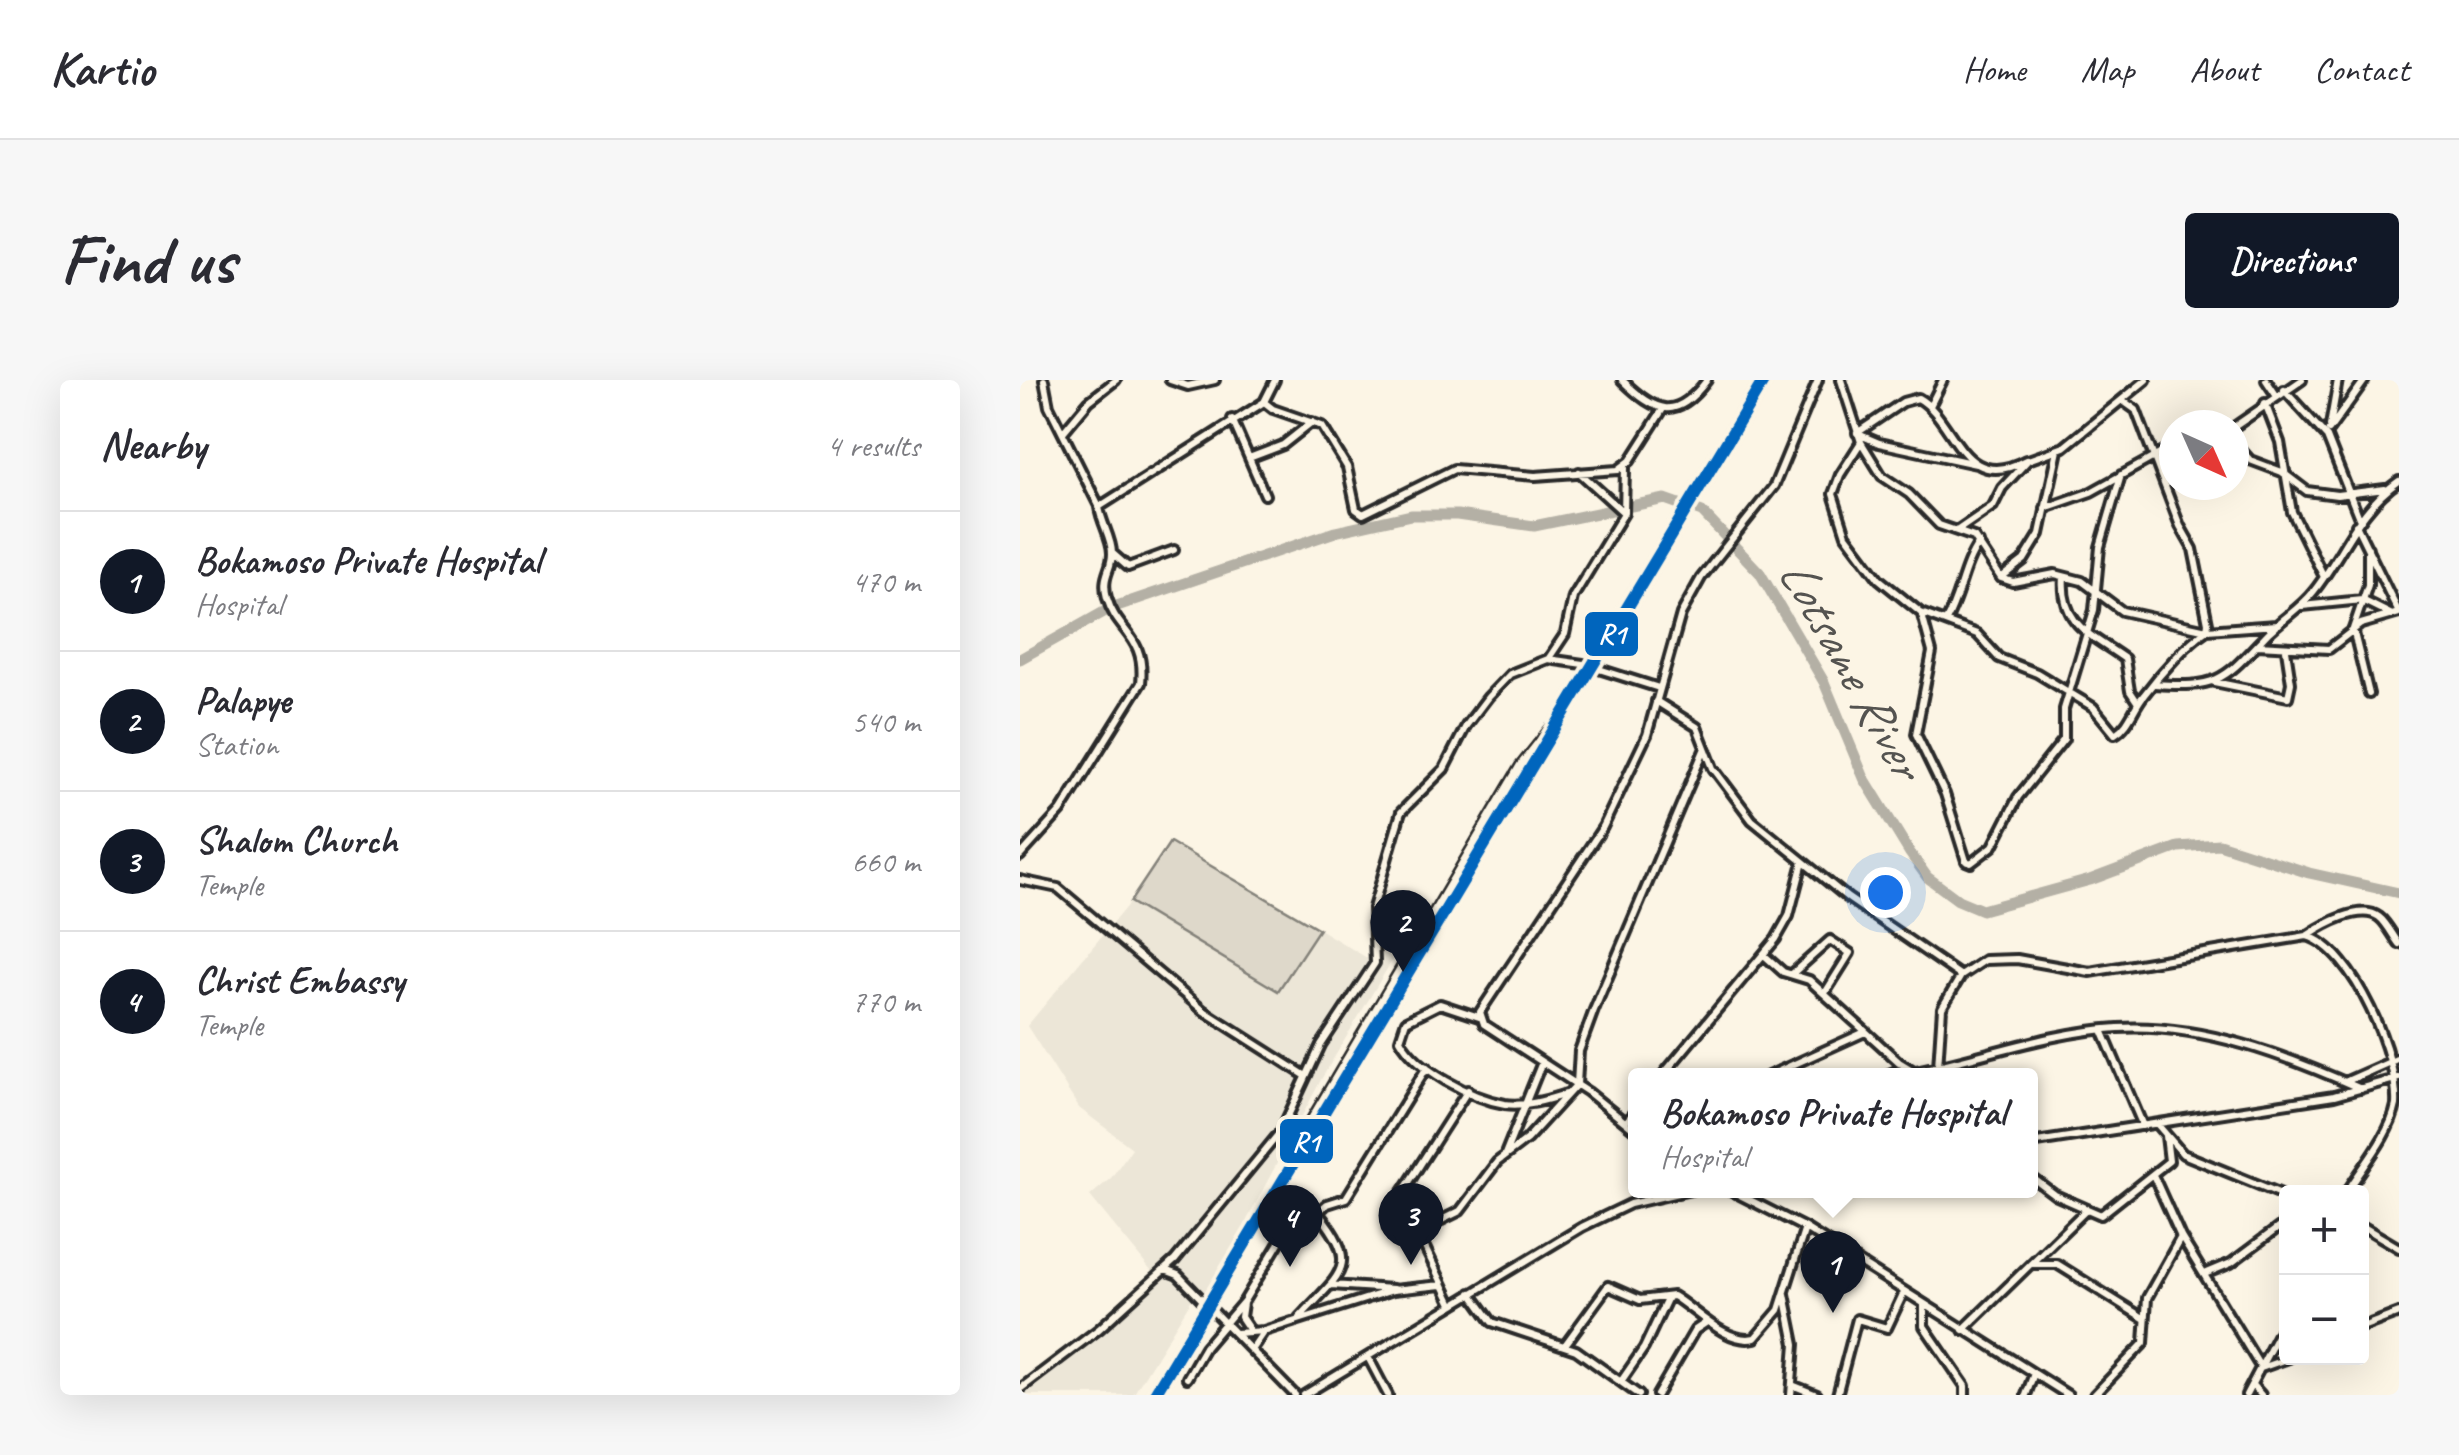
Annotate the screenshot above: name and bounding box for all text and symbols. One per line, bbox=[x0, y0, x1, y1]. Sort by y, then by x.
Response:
text: Kartio bbox=[50, 39, 154, 99]
text: Home bbox=[1963, 47, 2026, 92]
text: Map bbox=[2081, 47, 2134, 92]
text: About bbox=[2189, 47, 2259, 92]
text: Contact bbox=[2314, 47, 2409, 92]
button: Directions bbox=[2185, 213, 2399, 308]
text: Find us bbox=[60, 216, 235, 304]
north arrow bbox=[2159, 410, 2249, 500]
text: Nearby bbox=[100, 419, 206, 472]
text: 4 results bbox=[826, 425, 920, 466]
text: Bokamoso Private Hospital bbox=[195, 537, 541, 584]
water label: Lotsane River bbox=[1764, 546, 1942, 795]
text: 1 bbox=[125, 561, 140, 602]
text: 470 m bbox=[851, 561, 920, 602]
text: Hospital bbox=[195, 584, 282, 625]
line badge: R1 bbox=[1583, 610, 1640, 658]
text: R1 bbox=[1598, 616, 1629, 651]
text: Palapye bbox=[195, 677, 291, 724]
text: 2 bbox=[125, 701, 140, 742]
text: 540 m bbox=[851, 701, 920, 742]
text: Station bbox=[195, 724, 278, 765]
text: Shalom Church bbox=[195, 817, 397, 864]
text: 3 bbox=[125, 841, 140, 882]
text: 660 m bbox=[851, 841, 920, 882]
text: Temple bbox=[195, 864, 263, 905]
your location bbox=[1860, 867, 1911, 918]
pin: 2 bbox=[1370, 890, 1436, 972]
text: Christ Embassy bbox=[195, 957, 404, 1004]
text: 4 bbox=[125, 981, 140, 1022]
text: 770 m bbox=[851, 981, 920, 1022]
text: Temple bbox=[195, 1004, 263, 1045]
popup bbox=[1628, 1068, 2038, 1198]
text: Bokamoso Private Hospital bbox=[1660, 1089, 2006, 1136]
line badge: R1 bbox=[1278, 1117, 1335, 1165]
text: R1 bbox=[1292, 1124, 1323, 1159]
text: Hospital bbox=[1660, 1136, 1748, 1177]
pin: 3 bbox=[1378, 1182, 1444, 1265]
pin: 4 bbox=[1258, 1184, 1322, 1267]
map controls bbox=[2279, 1185, 2369, 1365]
button: + bbox=[2279, 1185, 2369, 1275]
pin: 1 bbox=[1800, 1230, 1866, 1313]
button: − bbox=[2279, 1275, 2369, 1365]

